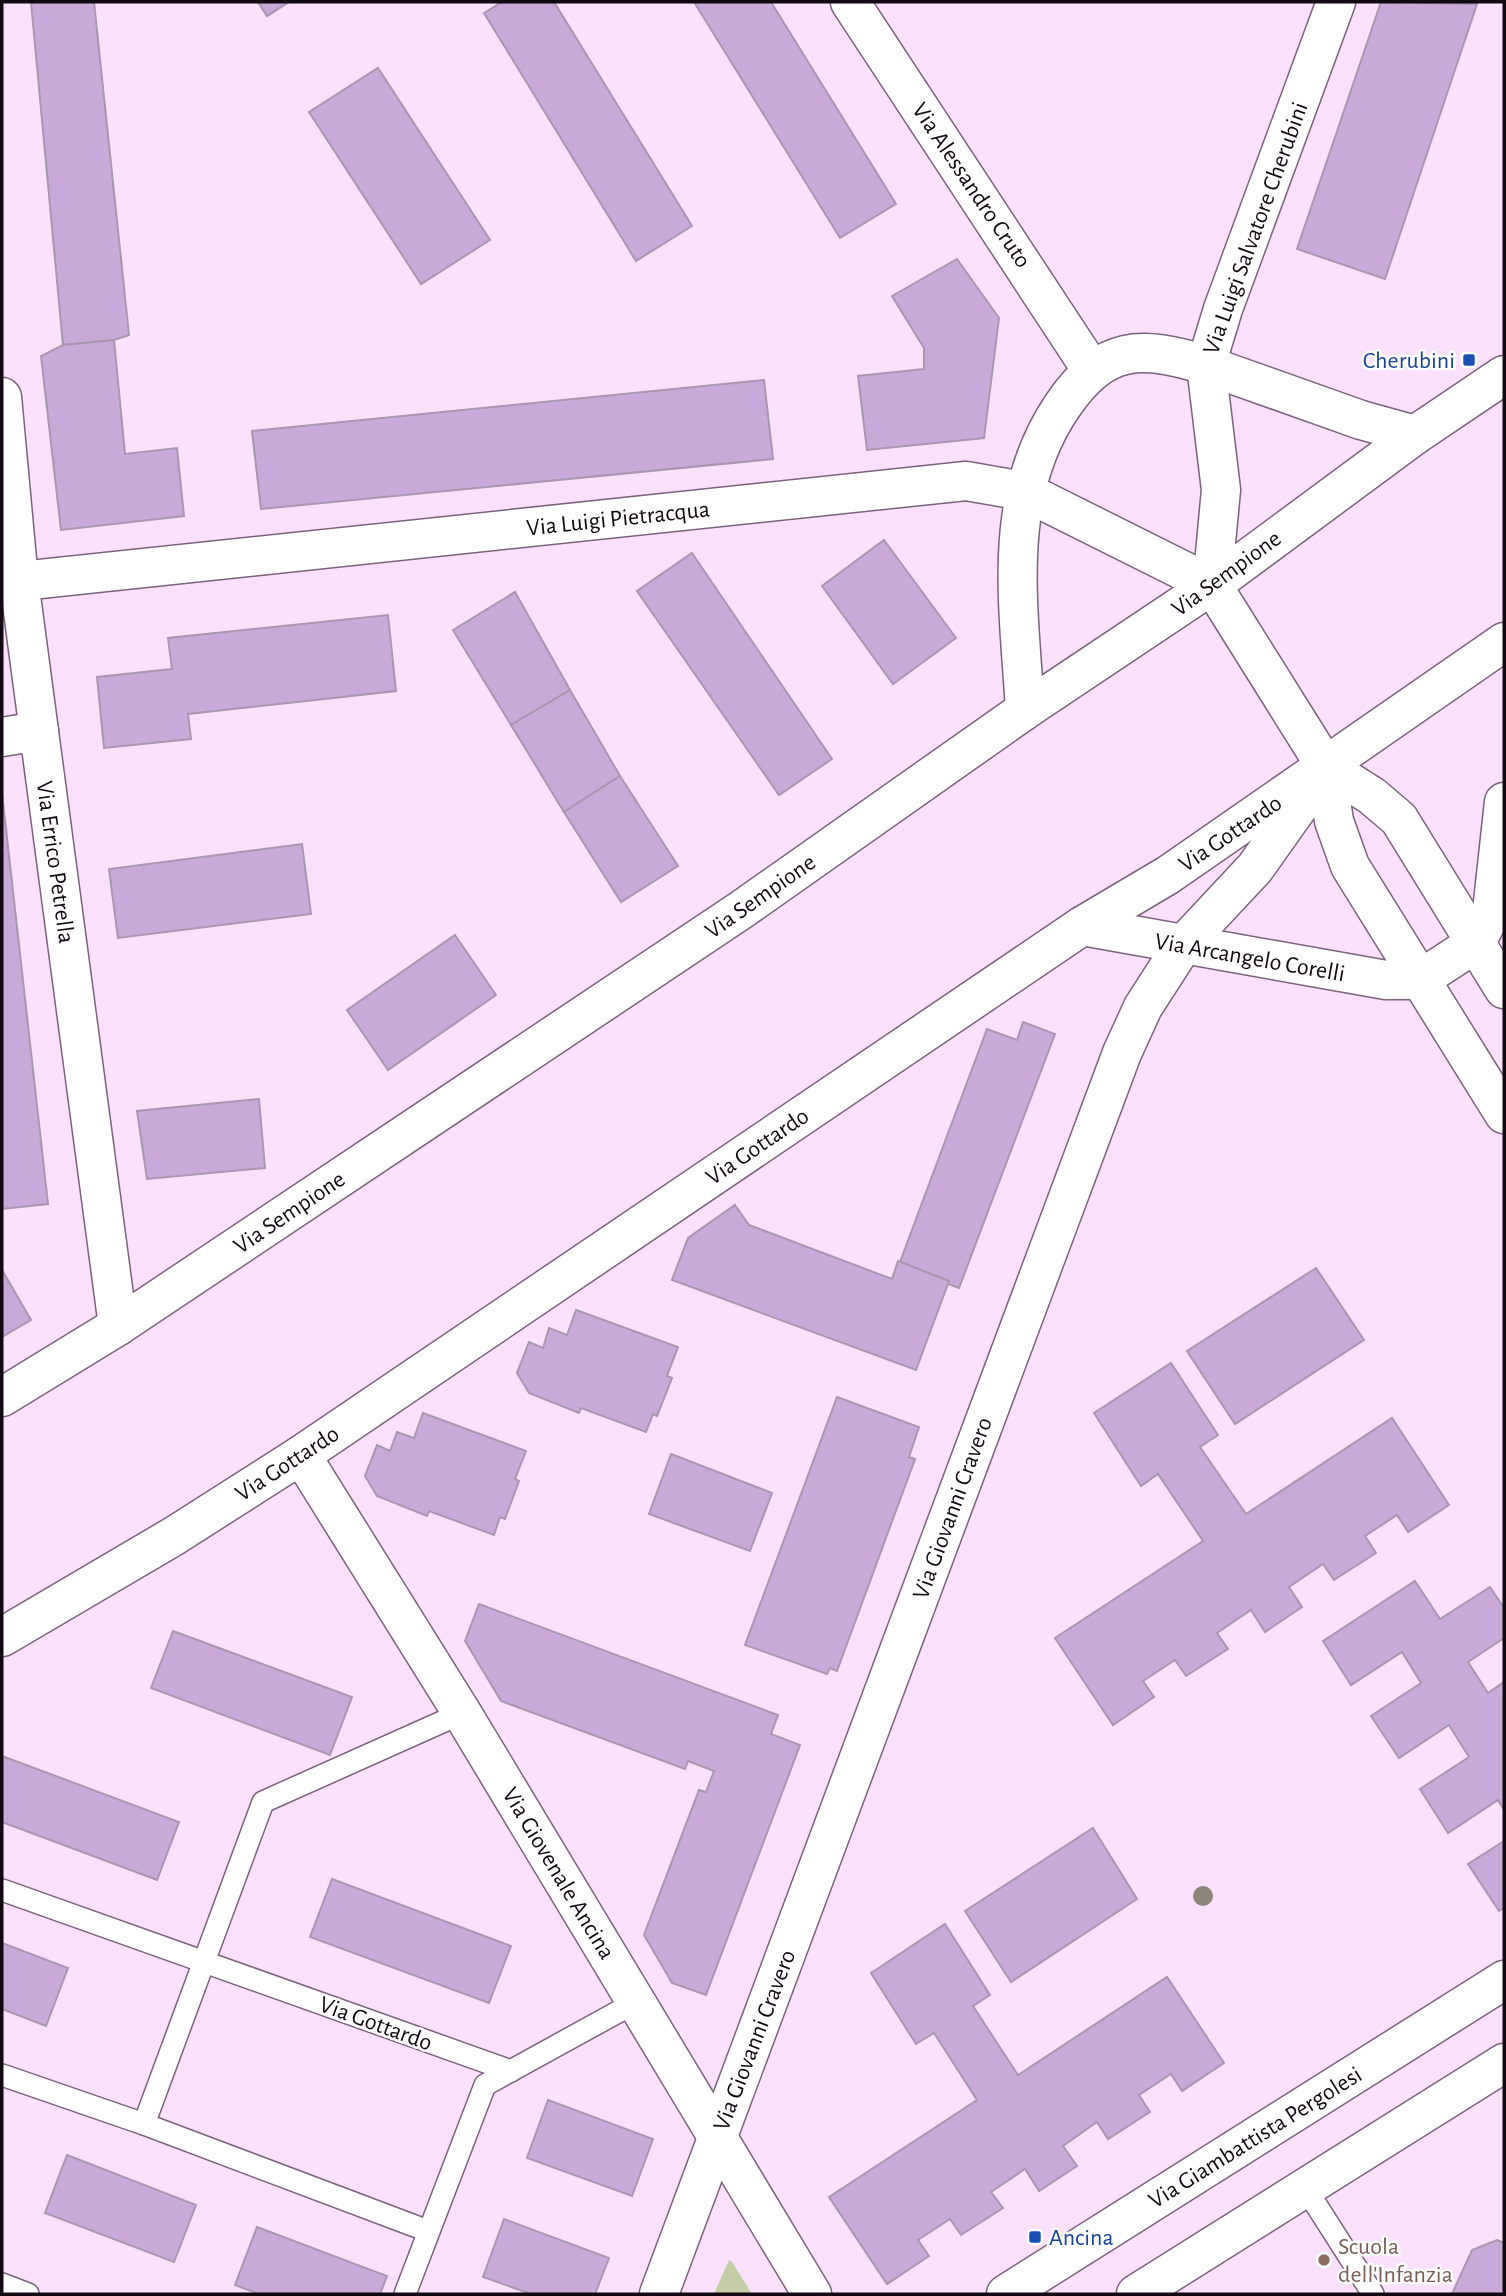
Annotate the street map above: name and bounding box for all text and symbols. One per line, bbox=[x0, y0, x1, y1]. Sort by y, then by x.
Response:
street label: Via Alessandro Cruto bbox=[907, 99, 1035, 272]
street label: Via Luigi Salvatore Cherubini bbox=[1199, 99, 1313, 358]
place label: Cherubini bbox=[1363, 349, 1455, 373]
marker: Cherubini bbox=[1461, 352, 1477, 368]
street label: Via Luigi Pietracqua bbox=[525, 497, 711, 541]
street label: Via Sempione bbox=[1168, 526, 1286, 621]
street label: Via Errico Petrella bbox=[32, 779, 78, 945]
street label: Via Gottardo bbox=[1175, 791, 1286, 877]
street label: Via Sempione bbox=[701, 850, 820, 944]
street label: Via Arcangelo Corelli bbox=[1153, 929, 1347, 987]
street label: Via Gottardo bbox=[702, 1104, 813, 1190]
street label: Via Sempione bbox=[230, 1167, 350, 1259]
street label: Via Giovanni Cravero bbox=[909, 1414, 997, 1602]
street label: Via Gottardo bbox=[231, 1422, 344, 1506]
street label: Via Giovenale Ancina bbox=[497, 1783, 619, 1964]
street label: Via Giovanni Cravero bbox=[709, 1947, 800, 2134]
street label: Via Gottardo bbox=[316, 1992, 435, 2055]
street label: Via Giambattista Pergolesi bbox=[1145, 2062, 1366, 2213]
place label: Ancina bbox=[1049, 2226, 1114, 2250]
marker: Ancina bbox=[1027, 2229, 1043, 2245]
place label: Scuola dell'Infanzia bbox=[1338, 2235, 1453, 2287]
marker: Scuola dell'Infanzia bbox=[1316, 2252, 1332, 2268]

